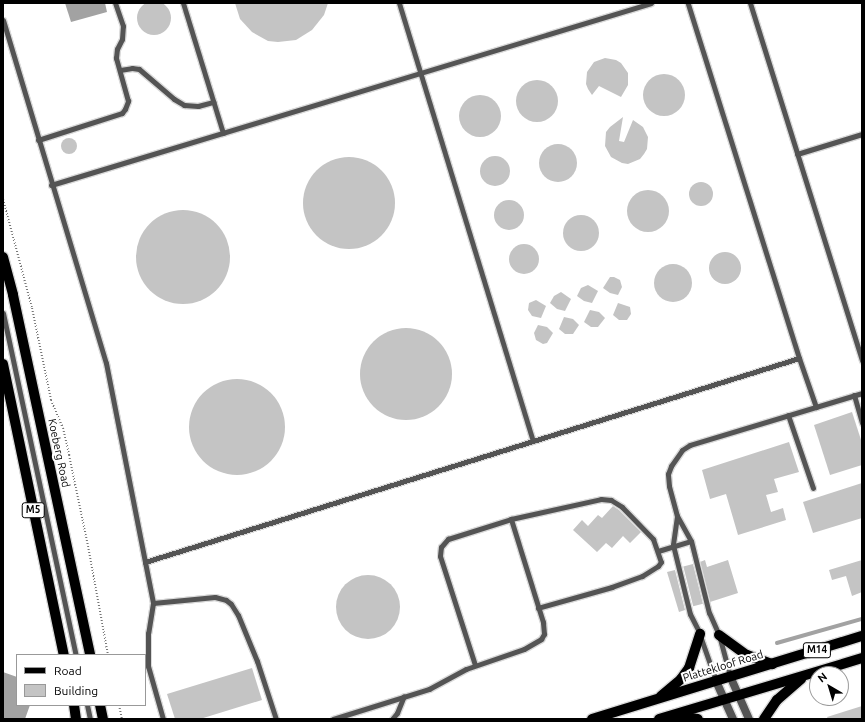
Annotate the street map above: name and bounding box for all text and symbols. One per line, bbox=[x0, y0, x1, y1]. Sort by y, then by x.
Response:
street label: Koeberg Road bbox=[45, 417, 73, 489]
road number: M5 bbox=[21, 502, 45, 518]
road number: M14 bbox=[802, 642, 832, 658]
street label: Plattekloof Road bbox=[681, 648, 765, 684]
legend bbox=[16, 654, 146, 706]
text: Road bbox=[54, 664, 82, 677]
north arrow bbox=[809, 666, 849, 706]
text: N bbox=[815, 670, 829, 685]
text: Building bbox=[54, 684, 98, 697]

